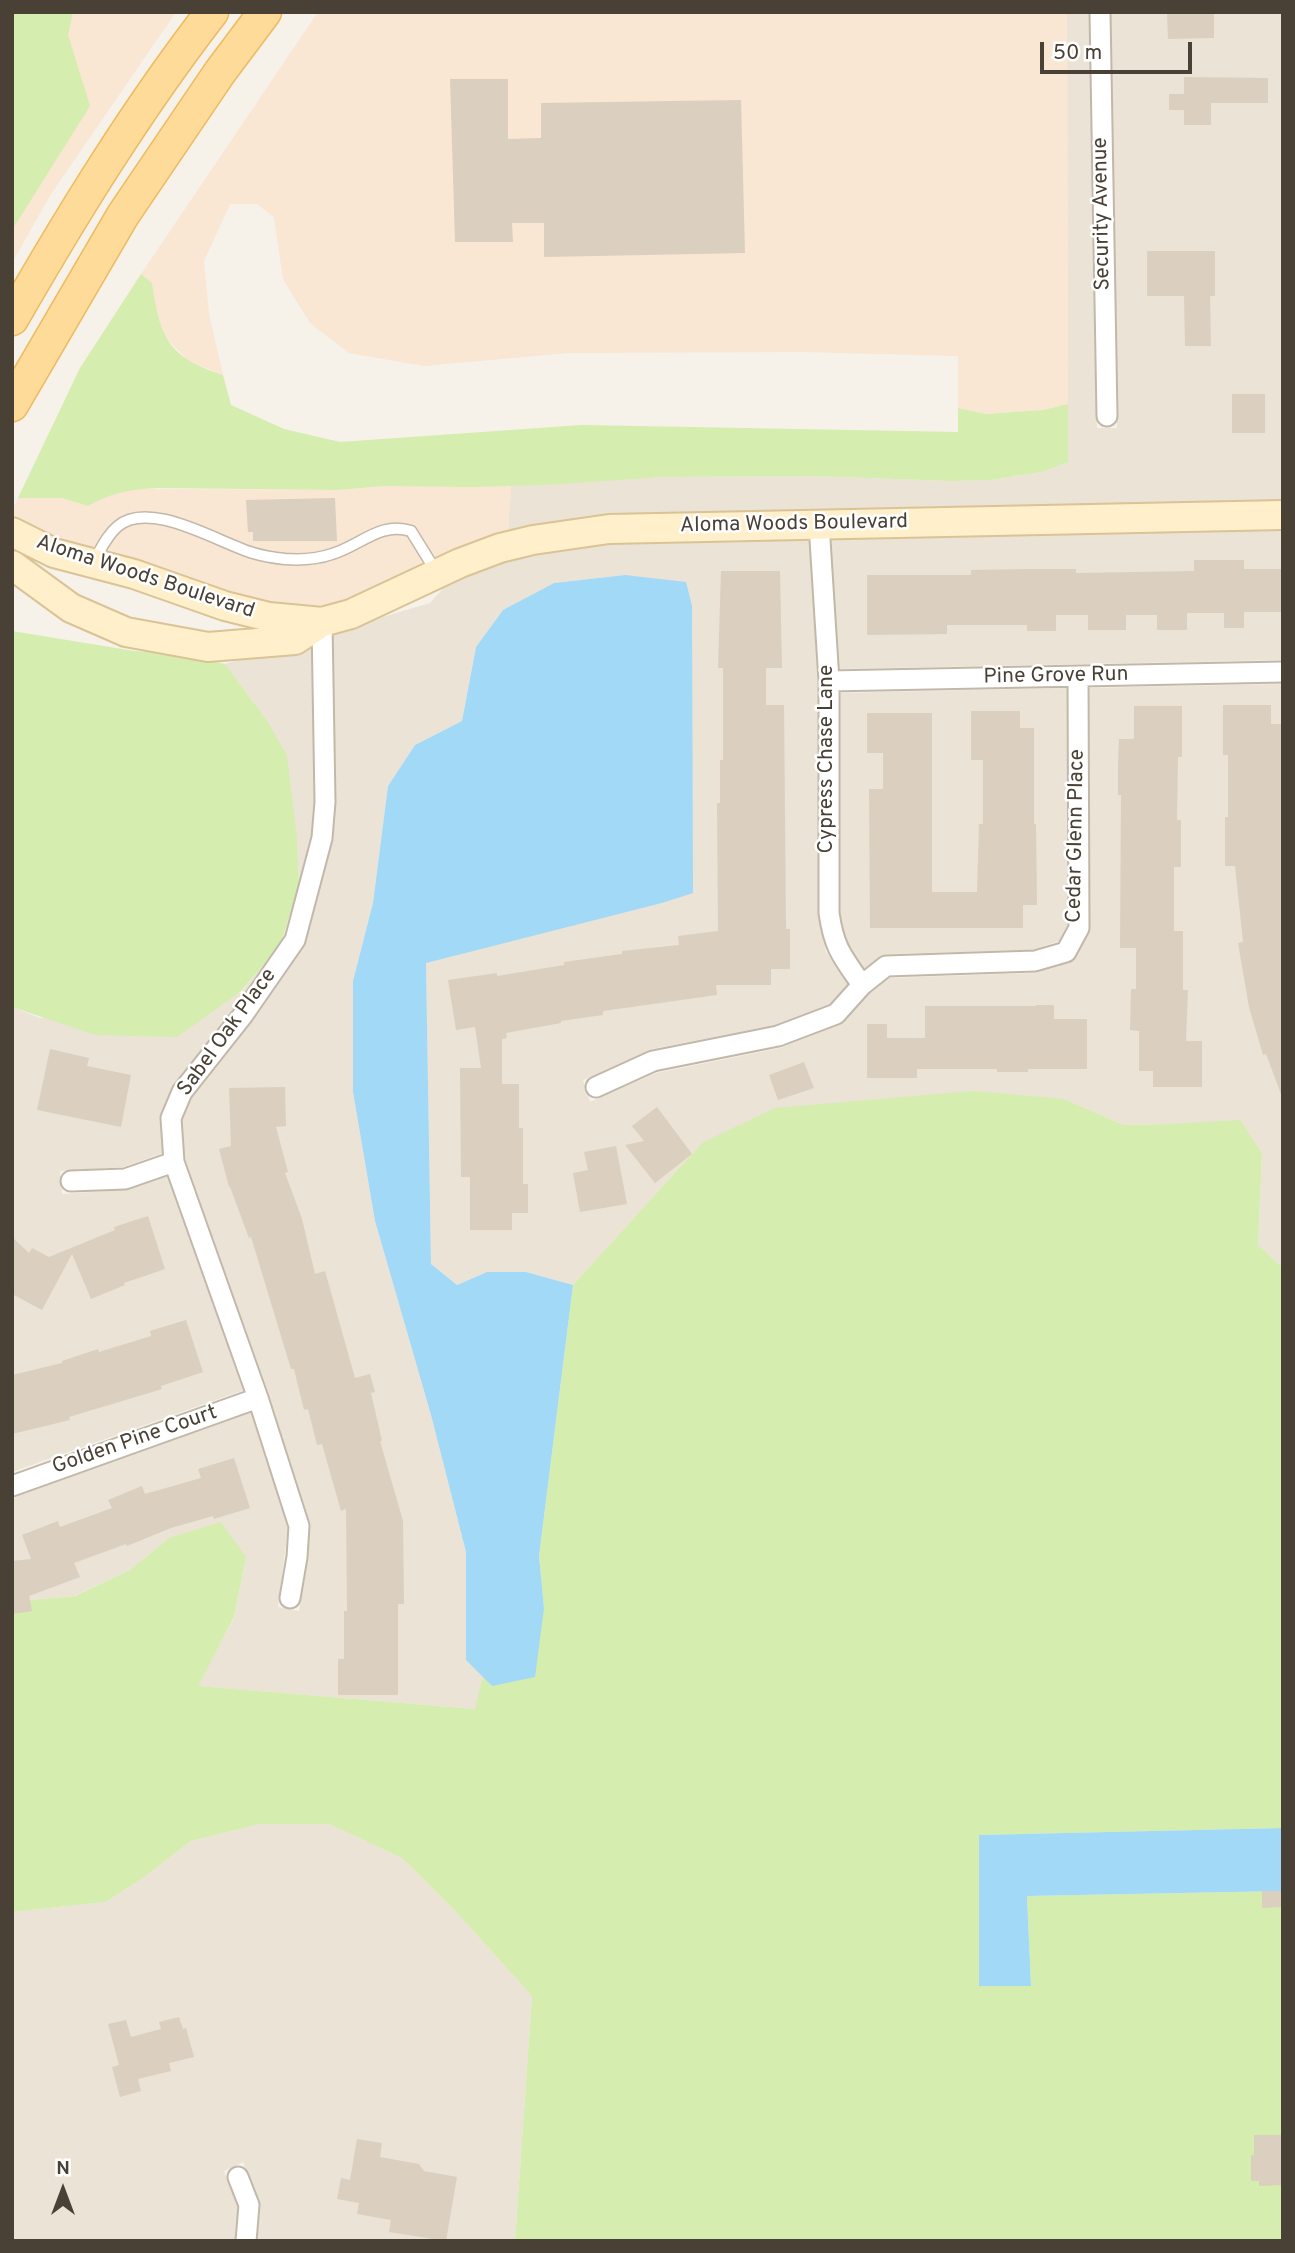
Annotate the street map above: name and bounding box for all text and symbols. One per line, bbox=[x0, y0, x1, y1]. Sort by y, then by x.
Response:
scale bar bbox=[1043, 28, 1195, 72]
text: 50 m bbox=[1053, 40, 1102, 67]
street label: Security Avenue bbox=[1089, 137, 1117, 291]
street label: Aloma Woods Boulevard bbox=[680, 510, 908, 540]
street label: Aloma Woods Boulevard bbox=[33, 531, 257, 625]
street label: Pine Grove Run bbox=[983, 663, 1129, 691]
street label: Cypress Chase Lane bbox=[815, 665, 841, 853]
street label: Cedar Glenn Place bbox=[1063, 749, 1091, 923]
street label: Sabel Oak Place bbox=[173, 964, 283, 1102]
street label: Golden Pine Court bbox=[49, 1401, 221, 1481]
north arrow bbox=[28, 2155, 98, 2225]
text: N bbox=[56, 2157, 70, 2181]

